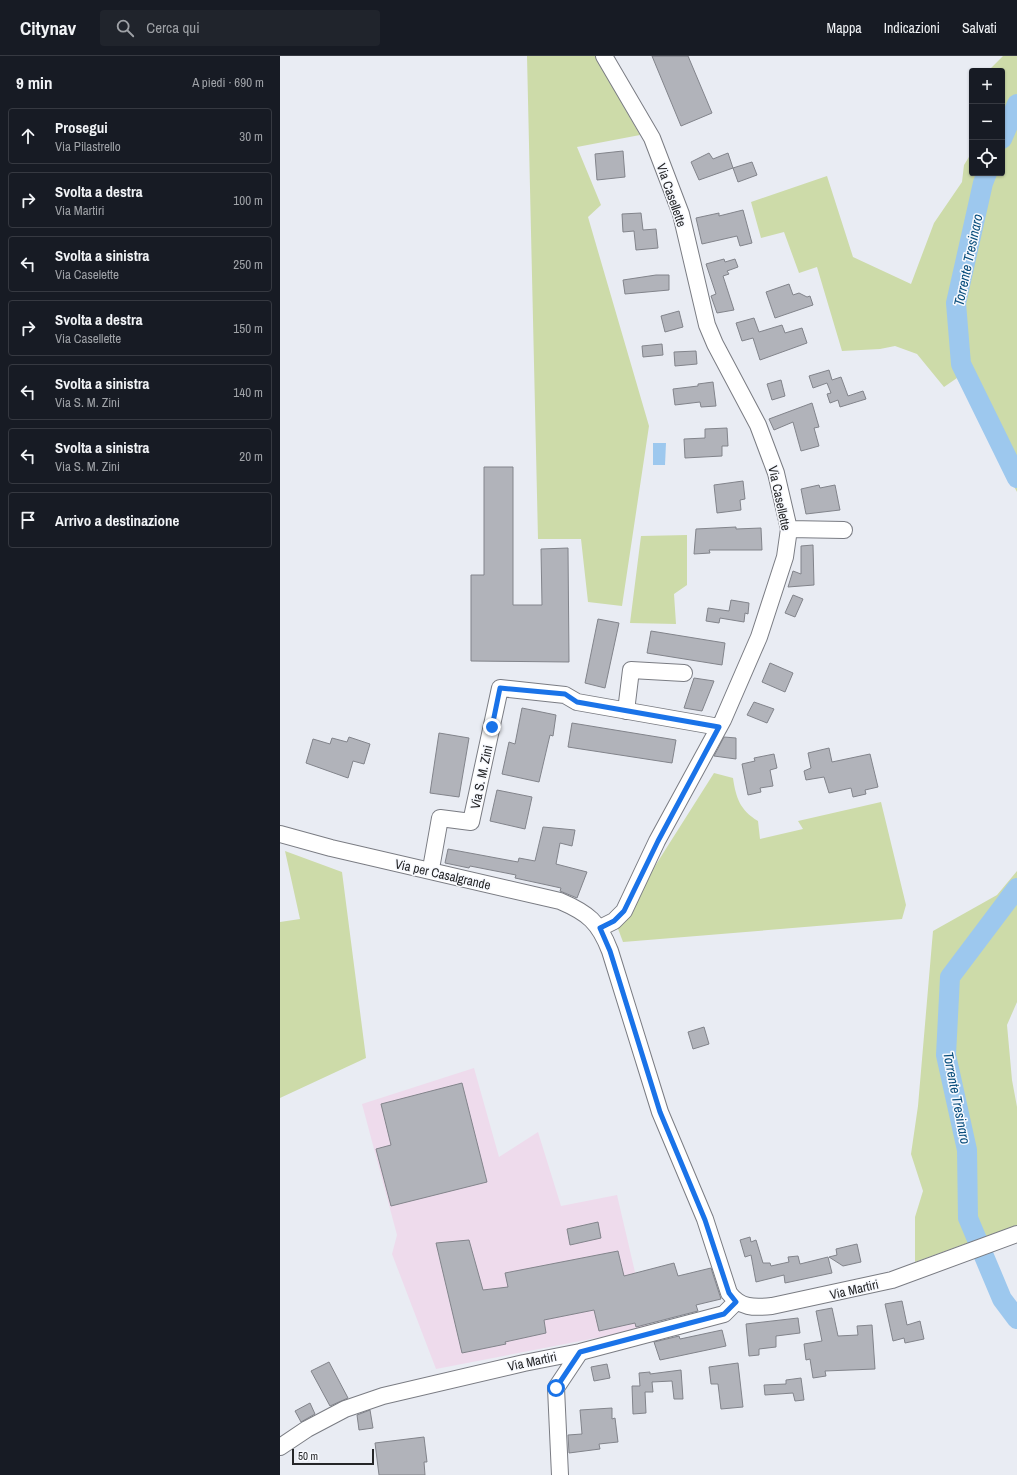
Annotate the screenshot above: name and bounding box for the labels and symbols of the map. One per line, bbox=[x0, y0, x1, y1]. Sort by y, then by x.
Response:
street label: Via Casellette bbox=[653, 161, 690, 229]
water label: Torrente Tresinaro bbox=[949, 212, 987, 308]
street label: Via Casellette bbox=[764, 464, 795, 532]
route end bbox=[483, 718, 501, 736]
street label: Via S. M. Zini bbox=[466, 744, 497, 811]
street label: Via per Casalgrande bbox=[393, 855, 492, 894]
water label: Torrente Tresinaro bbox=[939, 1050, 975, 1146]
street label: Via Martiri bbox=[828, 1276, 880, 1303]
street label: Via Martiri bbox=[506, 1348, 558, 1375]
route start bbox=[547, 1379, 565, 1397]
scale bar bbox=[292, 1447, 374, 1466]

